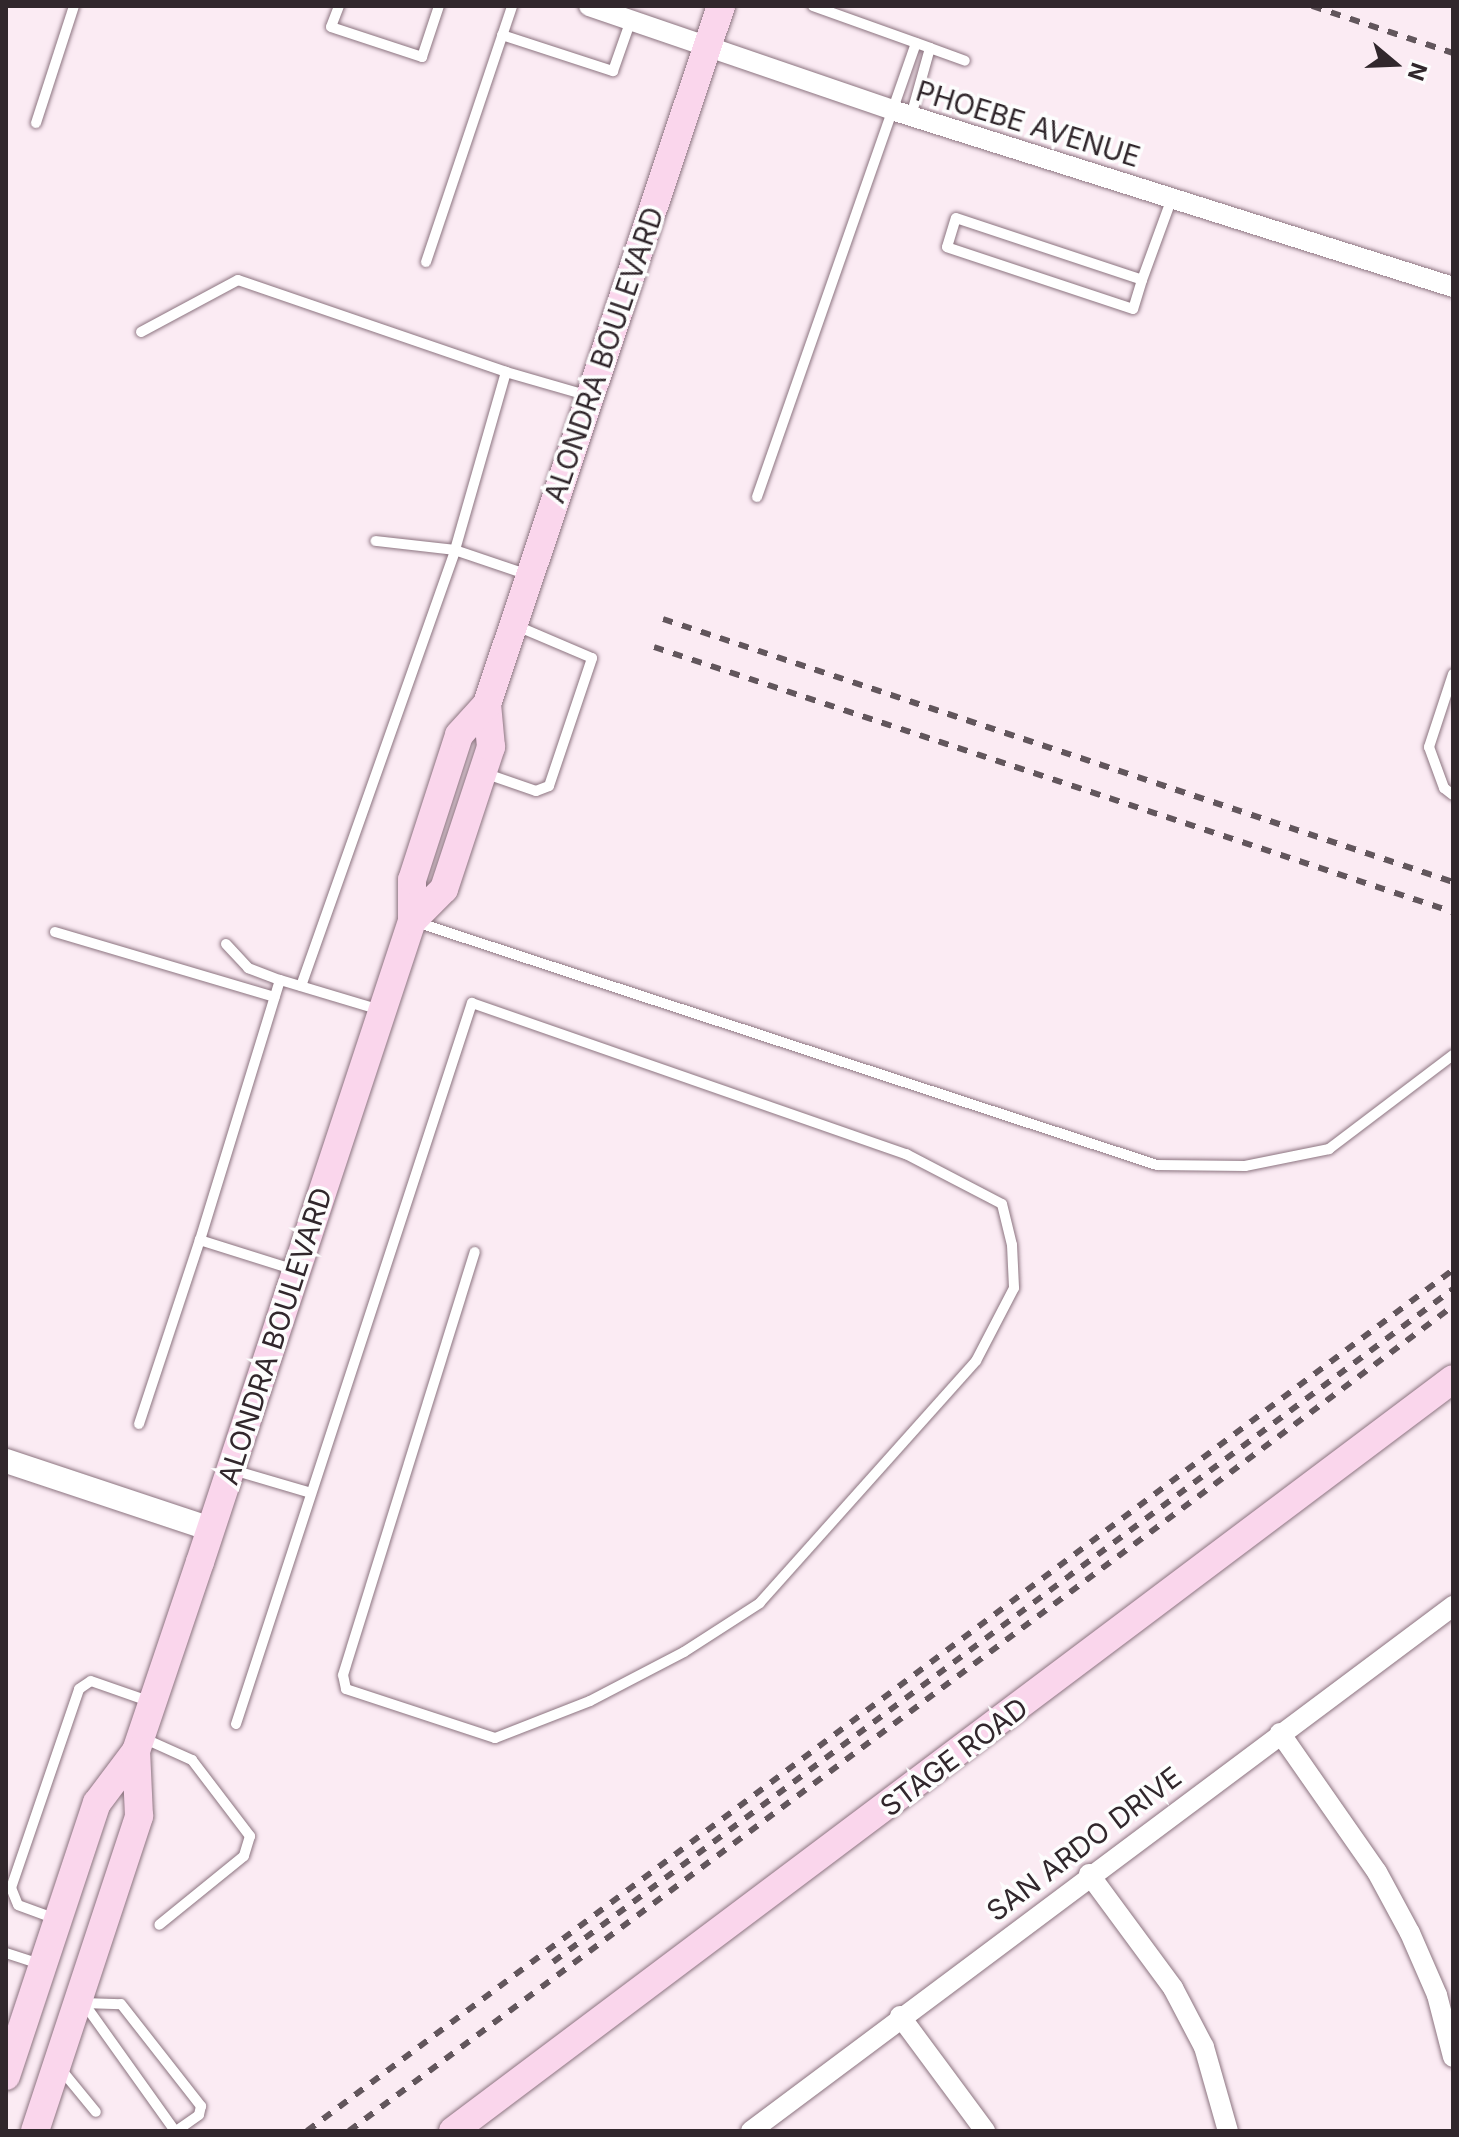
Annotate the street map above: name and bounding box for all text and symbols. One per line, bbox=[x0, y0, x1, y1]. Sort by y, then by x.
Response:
north arrow bbox=[1355, 24, 1435, 104]
text: N bbox=[1403, 60, 1433, 84]
street label: PHOEBE AVENUE bbox=[912, 74, 1144, 174]
street label: ALONDRA BOULEVARD bbox=[538, 203, 670, 507]
street label: ALONDRA BOULEVARD bbox=[211, 1183, 339, 1489]
street label: STAGE ROAD bbox=[874, 1691, 1034, 1823]
street label: SAN ARDO DRIVE bbox=[980, 1760, 1188, 1928]

